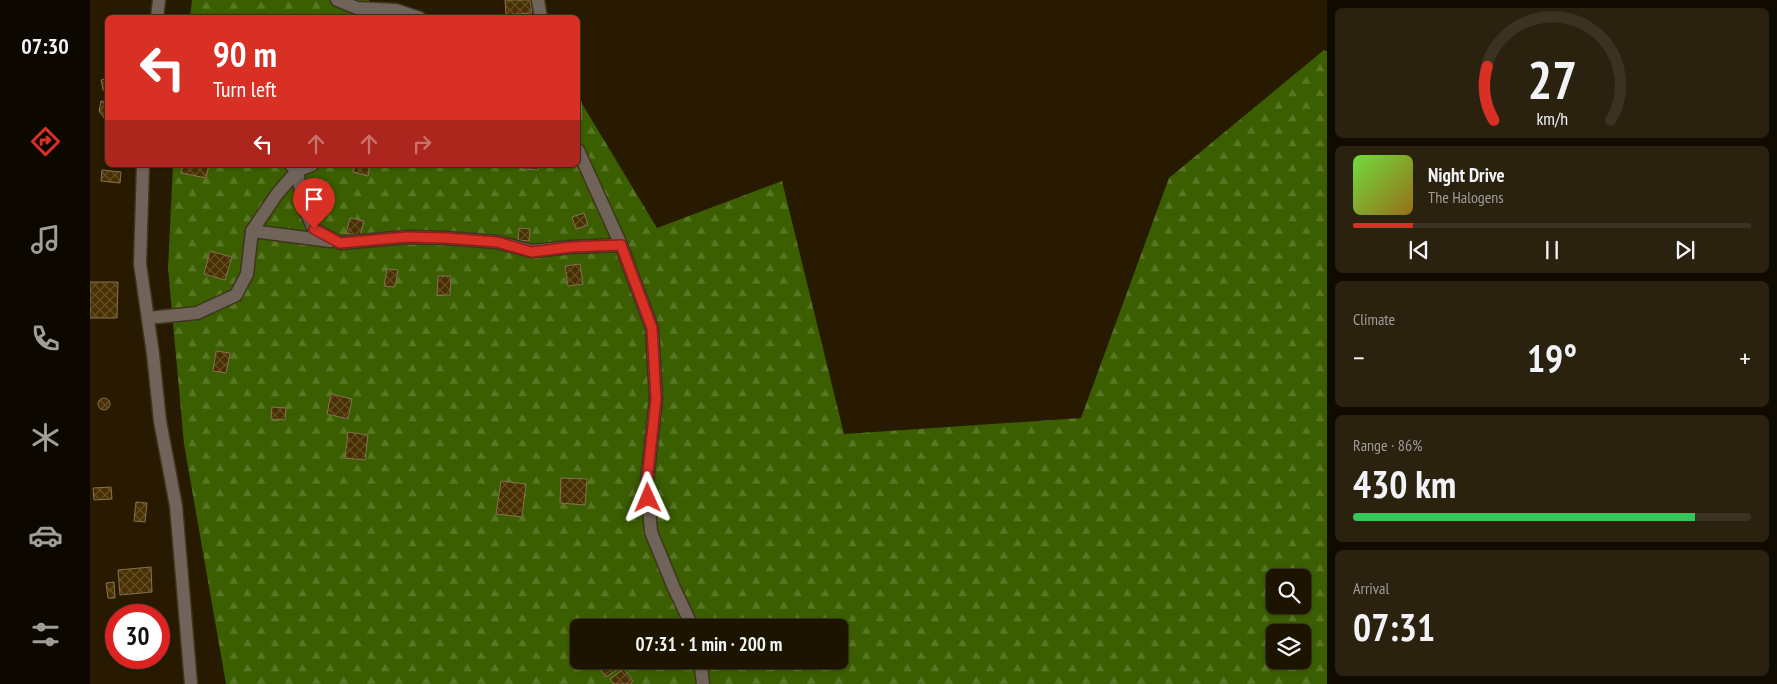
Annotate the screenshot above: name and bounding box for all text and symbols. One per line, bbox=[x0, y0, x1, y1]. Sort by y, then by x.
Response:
text: 90 m bbox=[213, 31, 277, 77]
text: 07:30 bbox=[21, 32, 69, 60]
icon: left bbox=[130, 35, 195, 100]
text: 27 bbox=[1527, 46, 1577, 113]
text: Turn left bbox=[213, 75, 277, 103]
text: km/h bbox=[1536, 107, 1568, 130]
icon: directions bbox=[28, 124, 63, 159]
icon: left bbox=[249, 130, 277, 158]
icon: ahead bbox=[302, 130, 330, 158]
icon: ahead bbox=[355, 130, 383, 158]
icon: right bbox=[408, 130, 436, 158]
text: Night Drive bbox=[1428, 163, 1505, 187]
pin bbox=[293, 178, 335, 229]
icon: arrive bbox=[300, 185, 328, 213]
text: The Halogens bbox=[1428, 187, 1504, 207]
icon: music bbox=[28, 222, 63, 257]
icon: previous bbox=[1405, 236, 1433, 264]
icon: pause bbox=[1538, 236, 1566, 264]
icon: next bbox=[1671, 236, 1699, 264]
text: Climate bbox=[1353, 309, 1395, 329]
icon: phone bbox=[28, 321, 63, 356]
text: 19° bbox=[1527, 333, 1577, 382]
text: − bbox=[1353, 339, 1365, 376]
text: + bbox=[1739, 339, 1751, 376]
icon: climate bbox=[28, 420, 63, 455]
text: Range · 86% bbox=[1353, 435, 1422, 455]
text: 430 km bbox=[1353, 459, 1456, 508]
position arrow bbox=[621, 471, 673, 523]
icon: car bbox=[28, 518, 63, 553]
map controls bbox=[1266, 569, 1311, 669]
button: search bbox=[1266, 569, 1311, 614]
text: Arrival bbox=[1353, 578, 1389, 598]
text: 07:31 bbox=[1353, 602, 1435, 651]
speed limit sign: 30 bbox=[105, 604, 170, 669]
icon: filters bbox=[28, 617, 63, 652]
button: layers bbox=[1266, 624, 1311, 669]
text: 07:31 · 1 min · 200 m bbox=[636, 632, 782, 656]

